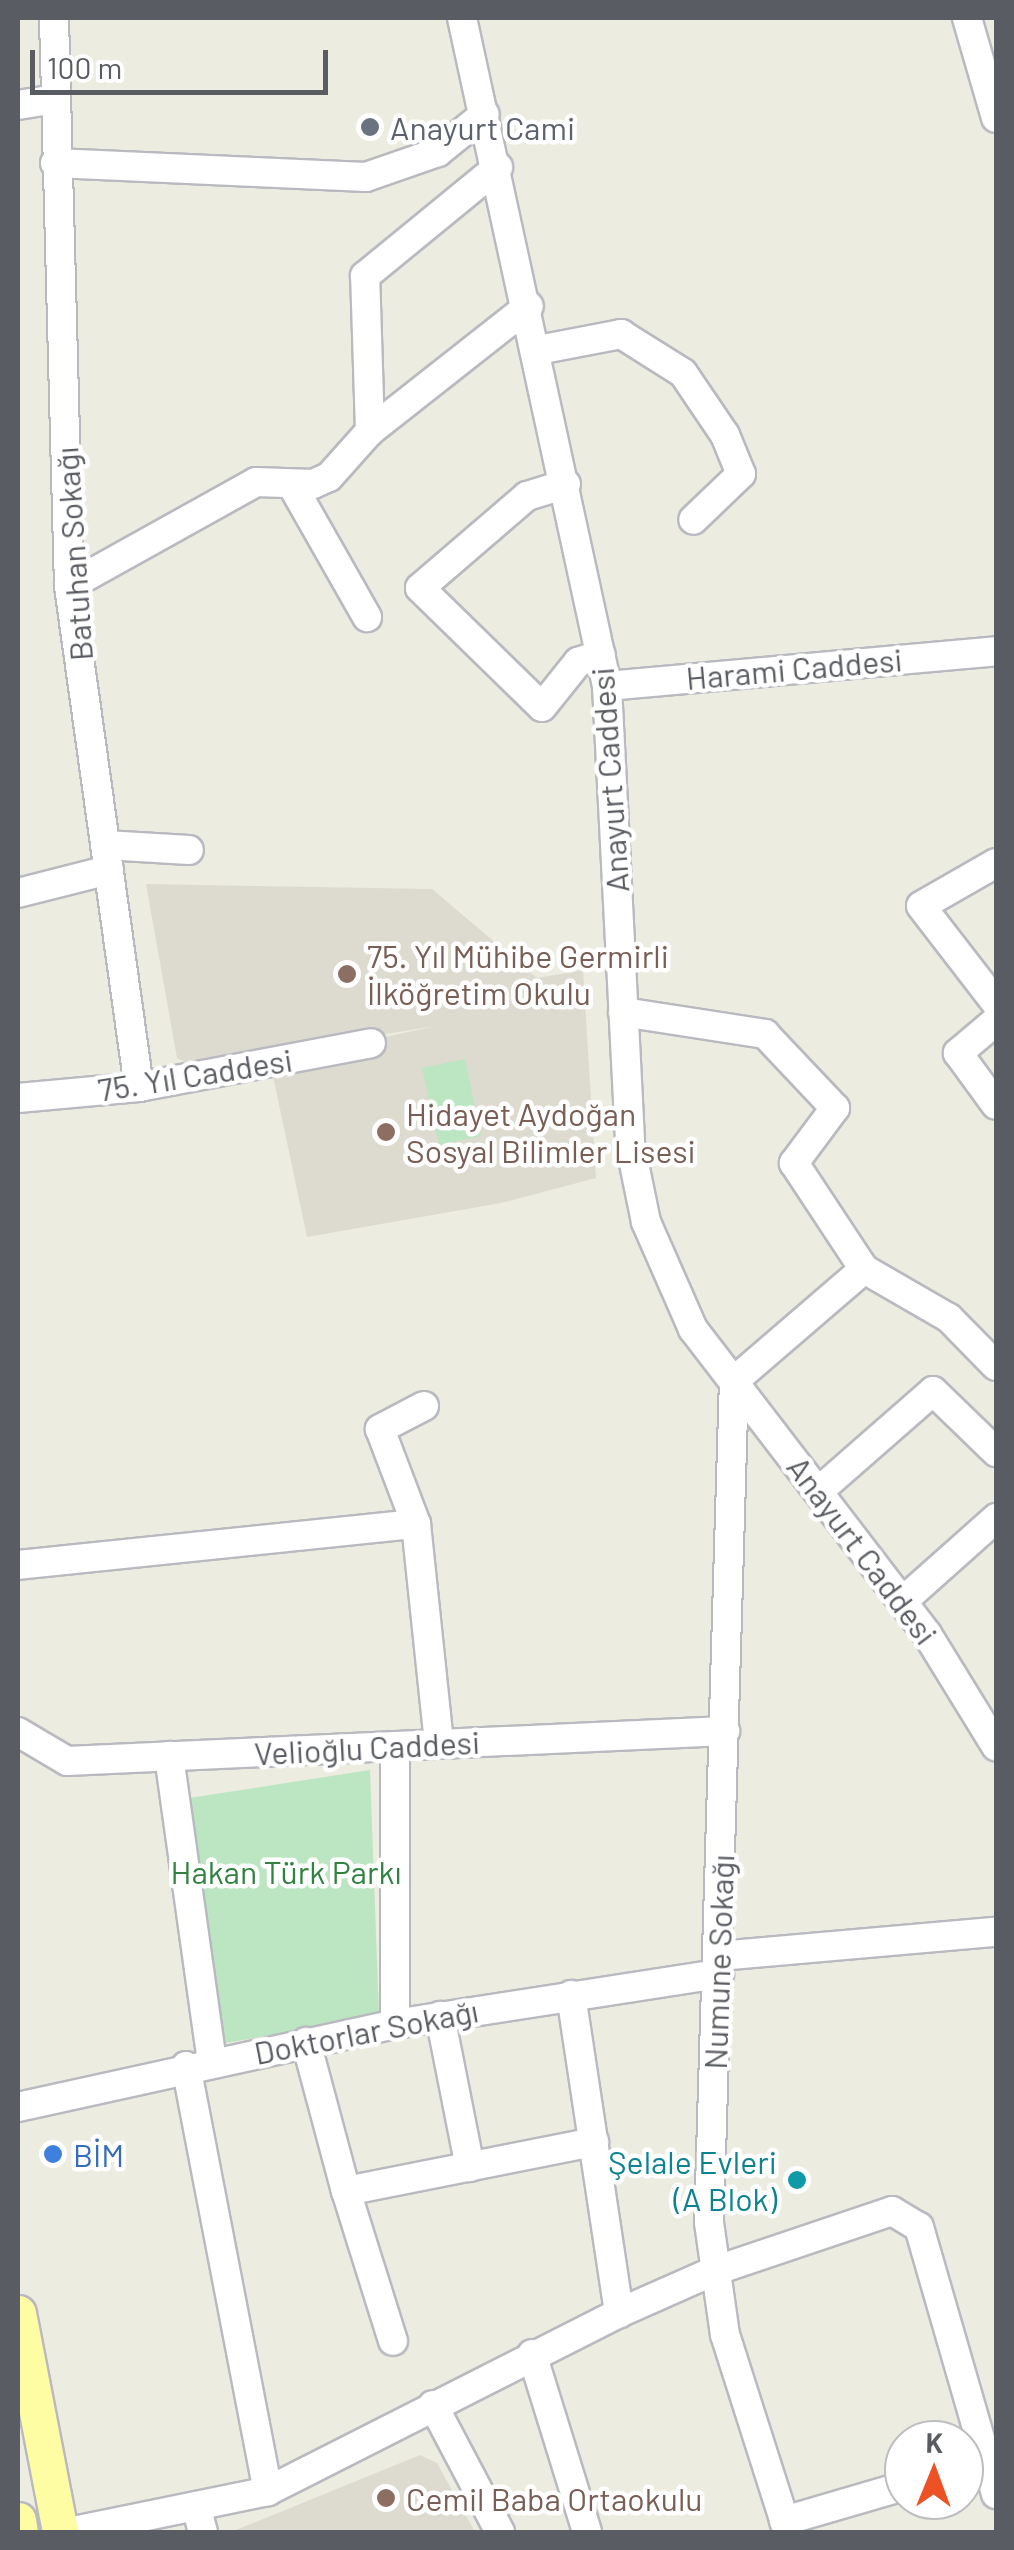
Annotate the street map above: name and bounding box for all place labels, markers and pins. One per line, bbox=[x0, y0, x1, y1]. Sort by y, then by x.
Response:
place label: Anayurt Cami bbox=[390, 108, 575, 146]
marker: Anayurt Cami bbox=[359, 116, 381, 138]
place label: 75. Yıl Mühibe Germirli İlköğretim Okulu bbox=[367, 937, 669, 1012]
marker: 75. Yıl Mühibe Germirli İlköğretim Okulu bbox=[336, 963, 358, 985]
place label: Hidayet Aydoğan Sosyal Bilimler Lisesi bbox=[406, 1095, 696, 1170]
marker: Hidayet Aydoğan Sosyal Bilimler Lisesi bbox=[375, 1121, 397, 1143]
place label: BİM bbox=[73, 2135, 124, 2173]
marker: BİM bbox=[42, 2143, 64, 2165]
place label: Şelale Evleri (A Blok) bbox=[608, 2143, 777, 2218]
marker: Şelale Evleri (A Blok) bbox=[786, 2169, 808, 2191]
place label: Cemil Baba Ortaokulu bbox=[406, 2479, 702, 2517]
marker: Cemil Baba Ortaokulu bbox=[375, 2487, 397, 2509]

